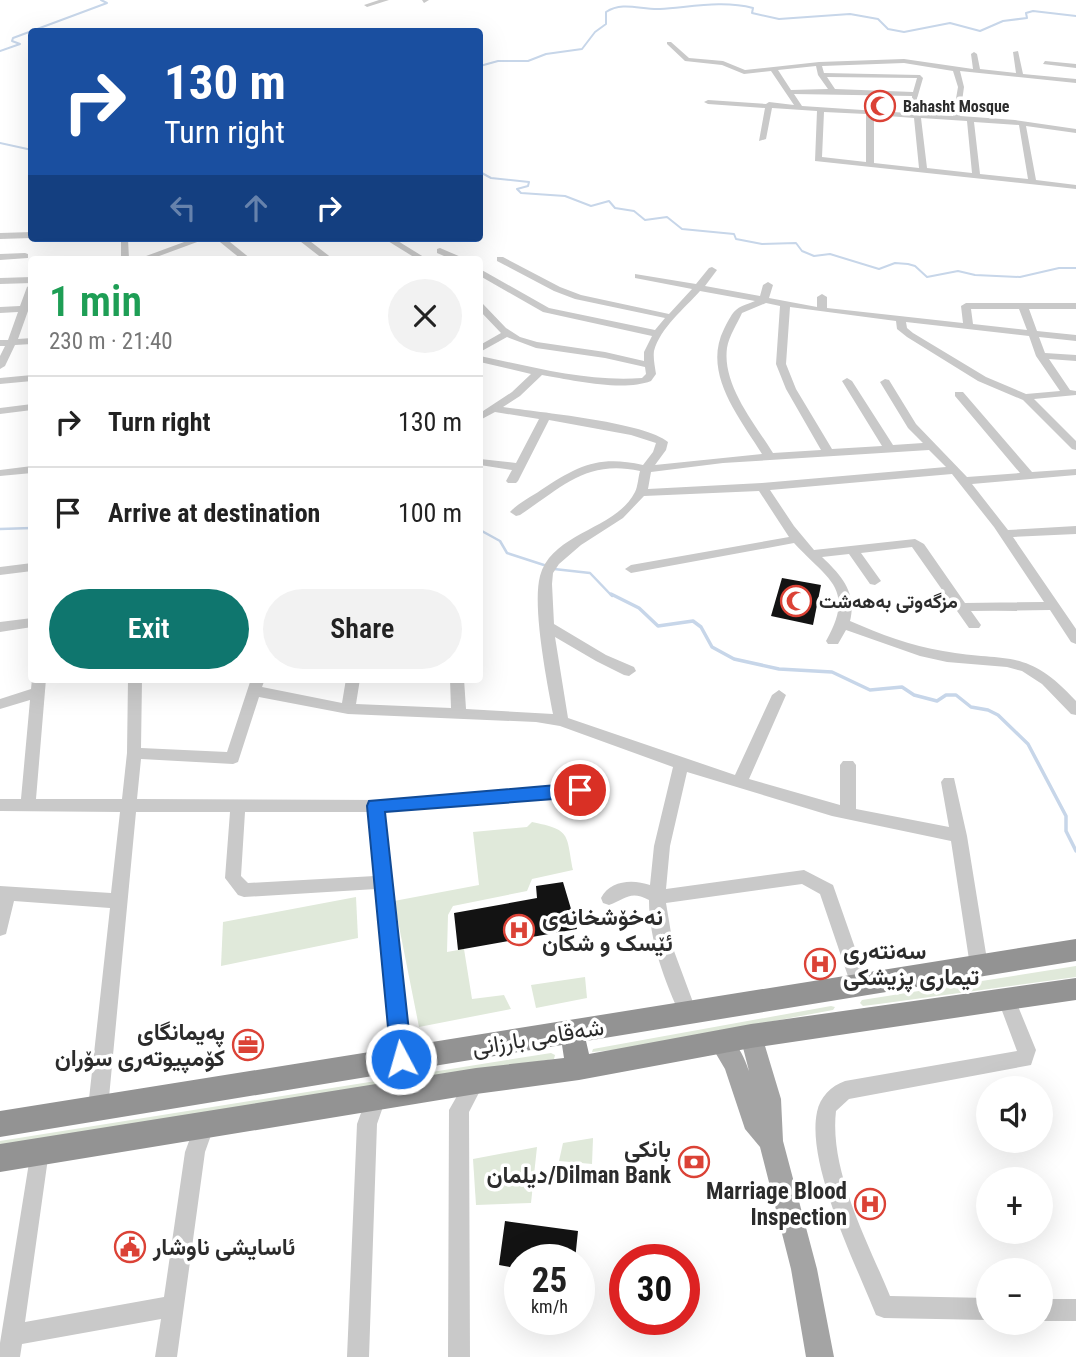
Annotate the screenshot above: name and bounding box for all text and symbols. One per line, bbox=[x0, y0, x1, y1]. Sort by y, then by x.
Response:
text: 130 m bbox=[164, 54, 286, 111]
icon: right bbox=[49, 56, 140, 147]
mosque icon: Bahasht Mosque bbox=[863, 89, 897, 123]
place label: Bahasht Mosque bbox=[903, 97, 1010, 116]
text: Turn right bbox=[164, 113, 285, 151]
icon: left bbox=[164, 189, 202, 227]
icon: ahead bbox=[237, 189, 275, 227]
icon: right bbox=[310, 189, 348, 227]
text: 1 min bbox=[49, 277, 142, 326]
button: close bbox=[388, 279, 462, 353]
text: 230 m · 21:40 bbox=[49, 328, 173, 355]
icon: right bbox=[49, 403, 87, 441]
text: Turn right bbox=[108, 407, 210, 437]
text: 130 m bbox=[398, 407, 462, 437]
icon: arrive bbox=[49, 494, 87, 532]
text: Arrive at destination bbox=[108, 498, 320, 528]
text: 100 m bbox=[398, 498, 462, 528]
mosque icon: مزگەوتی بەهەشت bbox=[779, 584, 813, 618]
button: Exit bbox=[49, 589, 249, 669]
button: Share bbox=[263, 589, 462, 669]
place label: مزگەوتی بەهەشت bbox=[819, 590, 958, 614]
pin bbox=[550, 760, 610, 820]
icon: arrive bbox=[561, 771, 599, 809]
place label: نەخۆشخانەی ئێسک و شکان bbox=[542, 904, 673, 958]
hospital icon: نەخۆشخانەی ئێسک و شکان bbox=[502, 913, 536, 947]
place label: سەنتەری تیماری پزیشکی bbox=[843, 938, 979, 993]
hospital icon: سەنتەری تیماری پزیشکی bbox=[803, 947, 837, 981]
street label: شەقامی بارزانی bbox=[470, 1014, 606, 1062]
place label: پەیمانگای کۆمپیوتەری سۆران bbox=[55, 1019, 225, 1074]
position arrow bbox=[364, 1022, 438, 1096]
office icon: پەیمانگای کۆمپیوتەری سۆران bbox=[231, 1028, 265, 1062]
map controls bbox=[976, 1076, 1053, 1335]
button: sound bbox=[976, 1076, 1053, 1153]
place label: بانکی دیلمان/Dilman Bank bbox=[487, 1136, 672, 1189]
bank icon: بانکی دیلمان/Dilman Bank bbox=[677, 1145, 711, 1179]
button: + bbox=[976, 1167, 1053, 1244]
place label: Marriage Blood Inspection bbox=[706, 1178, 847, 1231]
hospital icon: Marriage Blood Inspection bbox=[853, 1187, 887, 1221]
public building icon: ئاسایشی ناوشار bbox=[113, 1230, 147, 1264]
place label: ئاسایشی ناوشار bbox=[152, 1234, 295, 1262]
speed limit sign: 30 bbox=[609, 1244, 700, 1335]
button: − bbox=[976, 1258, 1053, 1335]
text: 25 bbox=[532, 1260, 567, 1301]
text: km/h bbox=[531, 1296, 568, 1317]

